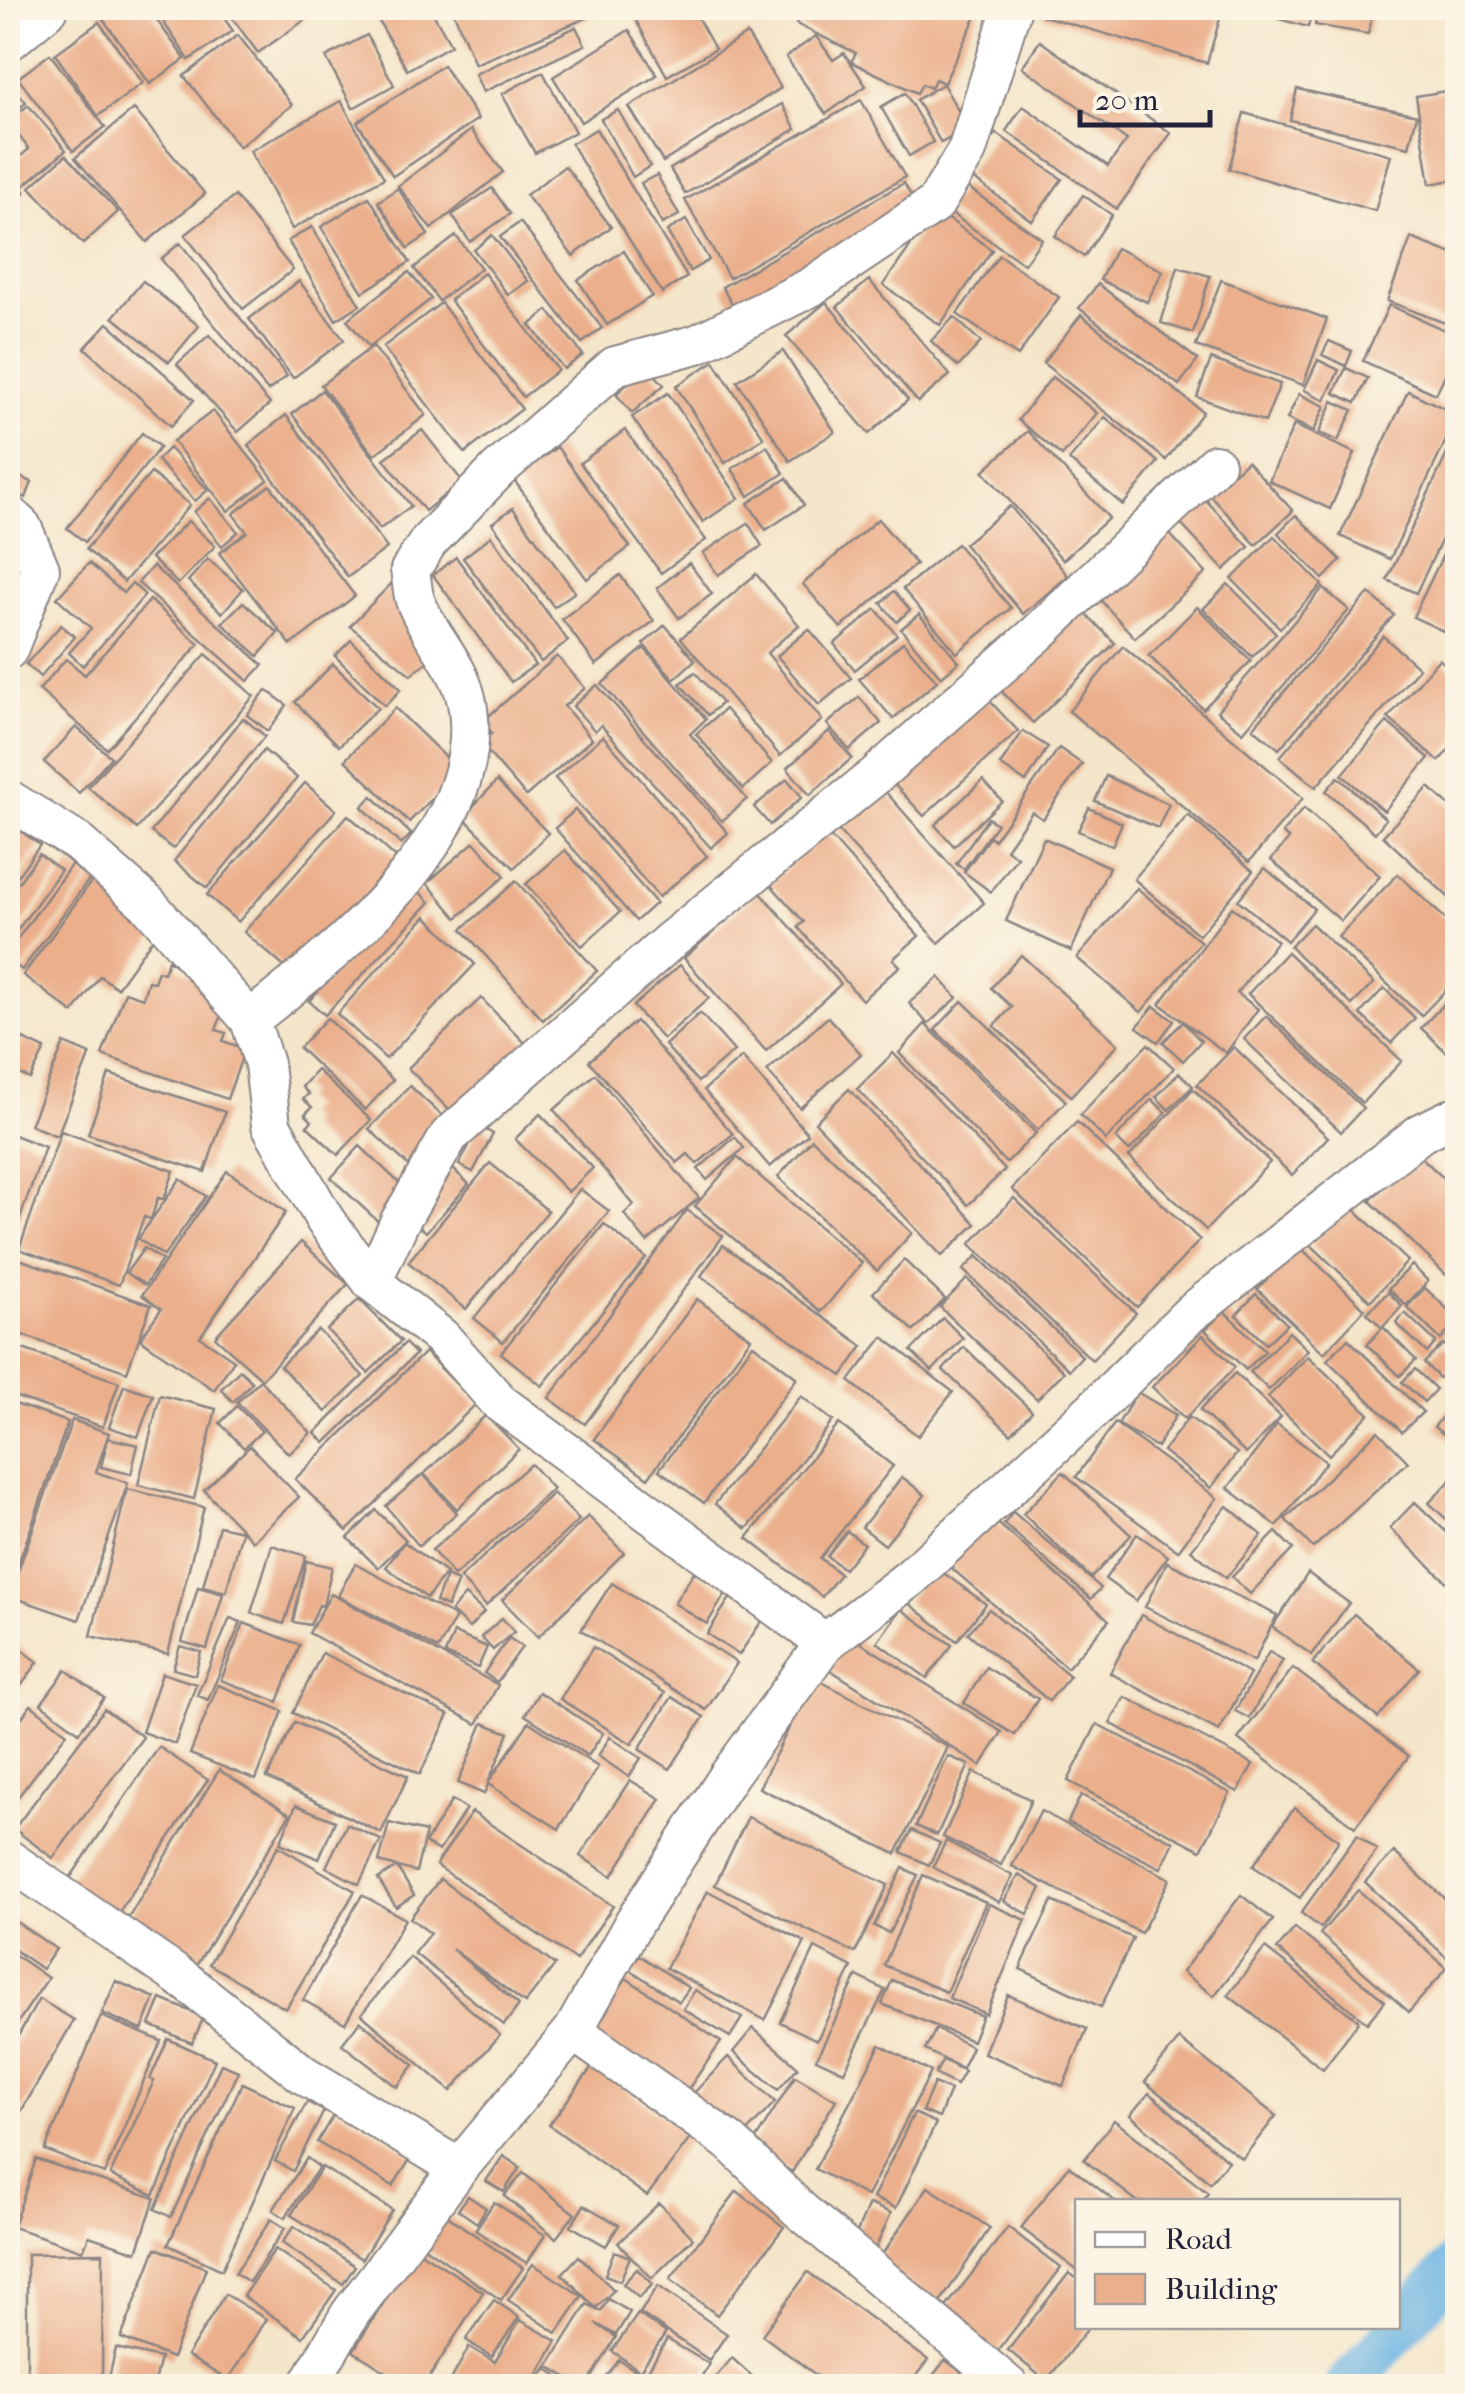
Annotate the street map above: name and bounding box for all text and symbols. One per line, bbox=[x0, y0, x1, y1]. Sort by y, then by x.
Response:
scale bar bbox=[1080, 65, 1210, 127]
text: 20 m bbox=[1095, 83, 1158, 118]
legend bbox=[1075, 2199, 1400, 2329]
text: Road bbox=[1165, 2222, 1232, 2257]
text: Building bbox=[1165, 2272, 1278, 2307]

